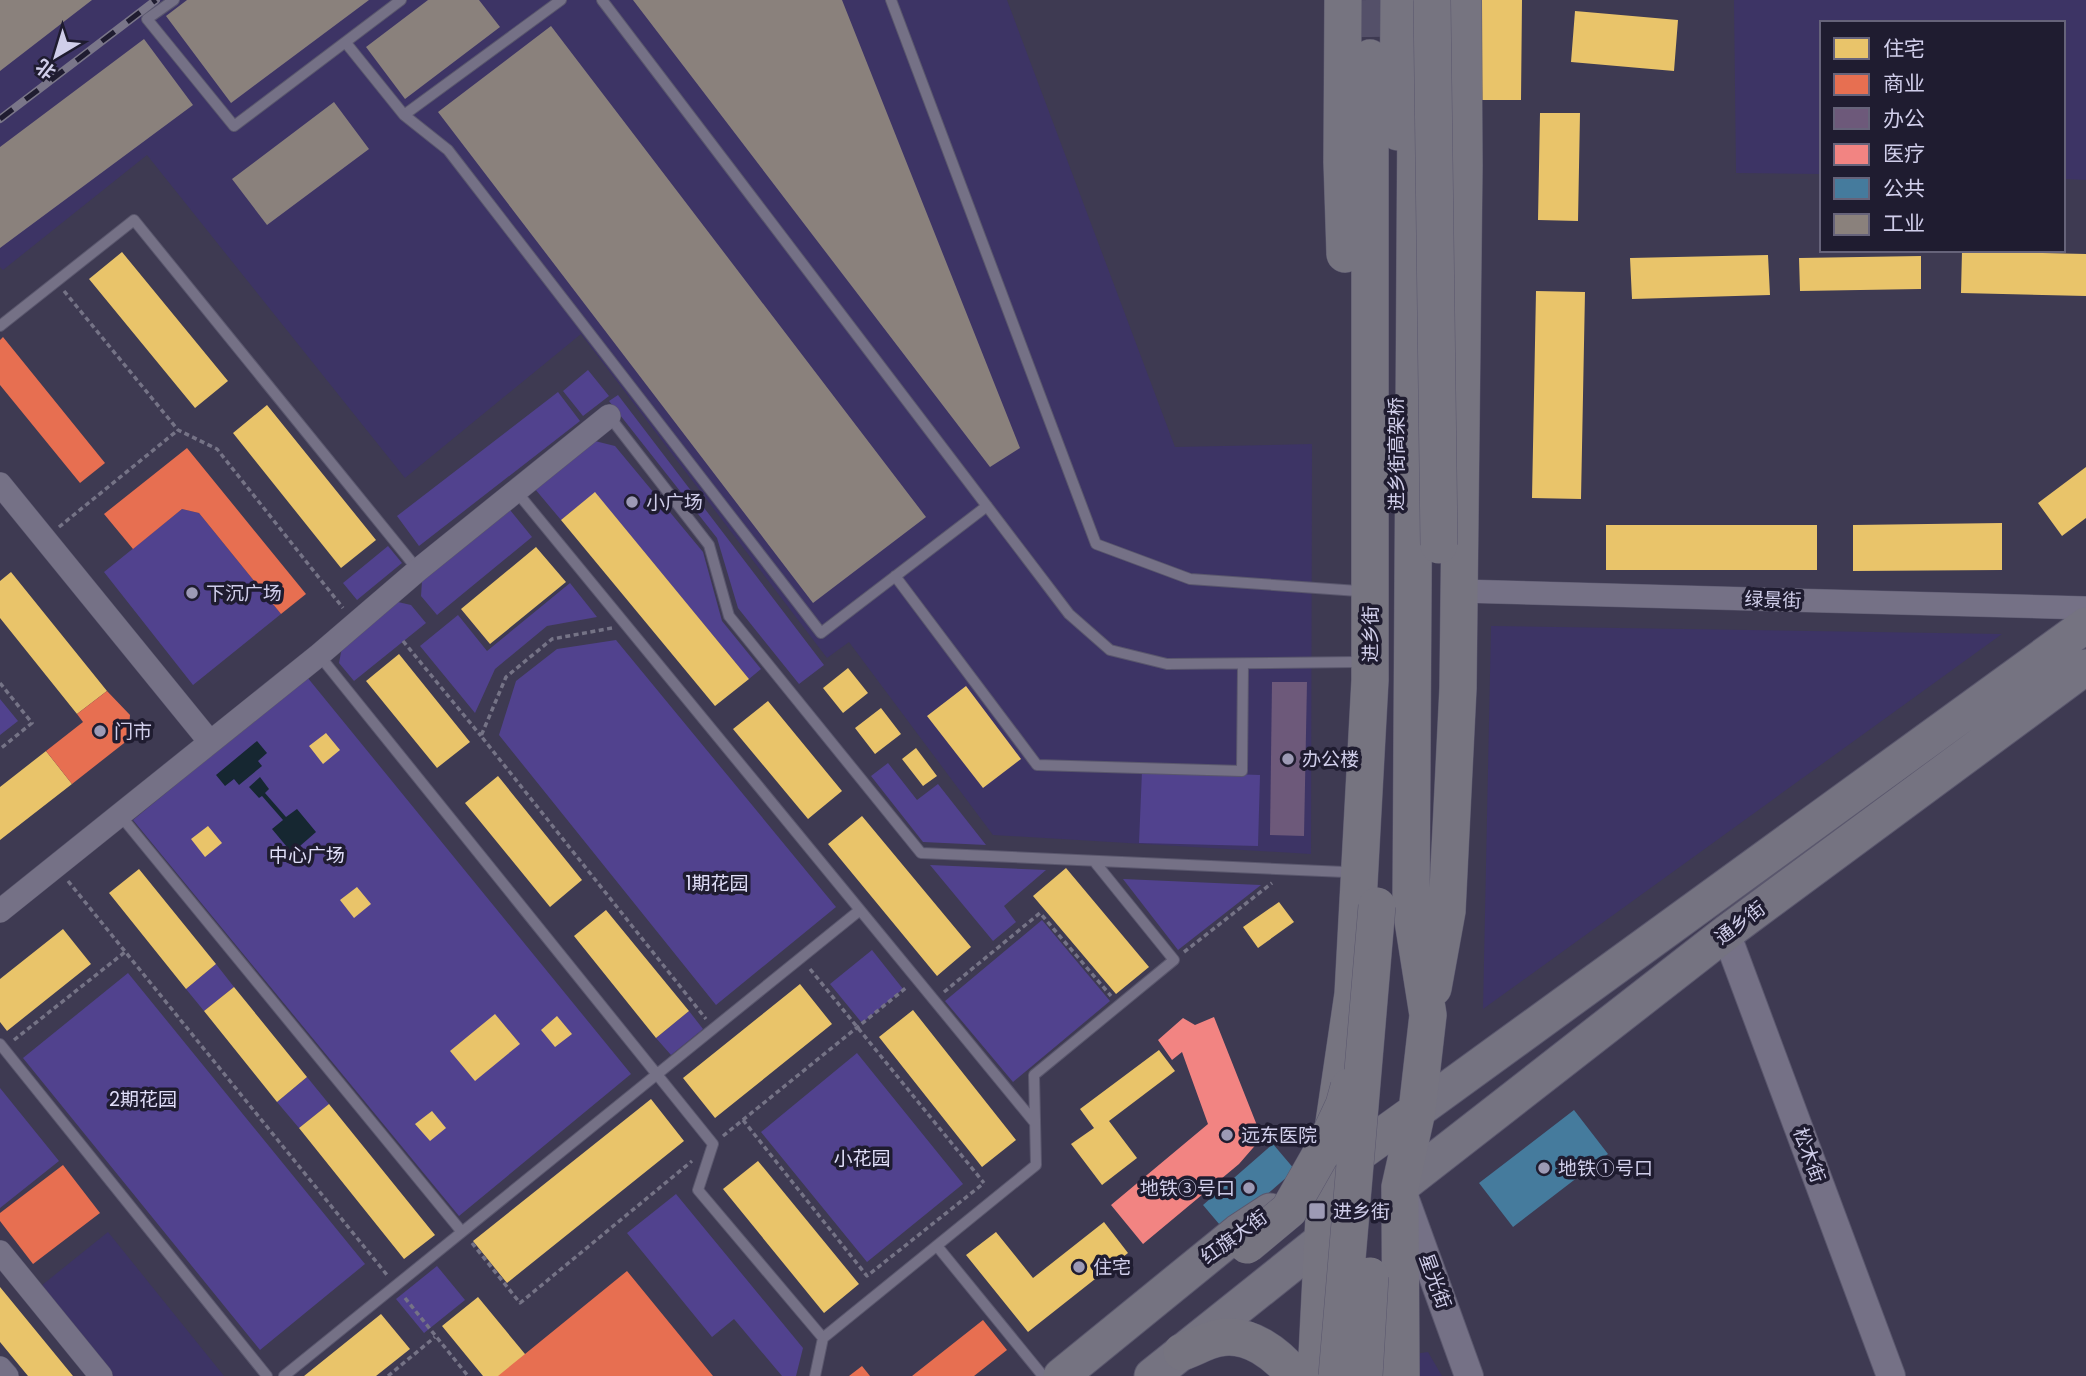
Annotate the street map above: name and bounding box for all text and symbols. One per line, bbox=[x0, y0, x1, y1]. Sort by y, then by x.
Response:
north arrow bbox=[21, 21, 91, 91]
legend bbox=[1820, 21, 2065, 252]
text: 住宅 bbox=[1883, 34, 1925, 63]
text: 北 bbox=[30, 53, 62, 85]
text: 商业 bbox=[1883, 69, 1925, 98]
text: 办公 bbox=[1883, 104, 1925, 133]
text: 医疗 bbox=[1883, 139, 1925, 168]
text: 公共 bbox=[1883, 174, 1925, 203]
text: 工业 bbox=[1883, 209, 1925, 238]
street label: 进乡街高架桥 bbox=[1383, 397, 1410, 511]
place label: 小广场 bbox=[646, 489, 703, 516]
marker: 小广场 bbox=[624, 494, 640, 510]
place label: 下沉广场 bbox=[206, 580, 282, 607]
marker: 下沉广场 bbox=[184, 585, 200, 601]
street label: 绿景街 bbox=[1744, 586, 1802, 614]
street label: 进乡街 bbox=[1357, 605, 1384, 663]
place label: 门市 bbox=[114, 718, 152, 745]
marker: 门市 bbox=[92, 723, 108, 739]
place label: 办公楼 bbox=[1302, 746, 1359, 773]
marker: 办公楼 bbox=[1280, 751, 1296, 767]
park label: 中心广场 bbox=[269, 842, 345, 869]
park label: 1期花园 bbox=[685, 870, 749, 897]
street label: 通乡街 bbox=[1709, 895, 1771, 951]
park label: 2期花园 bbox=[109, 1086, 177, 1113]
place label: 远东医院 bbox=[1241, 1122, 1317, 1149]
street label: 松木街 bbox=[1787, 1124, 1831, 1186]
marker: 远东医院 bbox=[1219, 1127, 1235, 1143]
park label: 小花园 bbox=[833, 1145, 891, 1172]
place label: 地铁①号口 bbox=[1558, 1155, 1653, 1182]
marker: 地铁①号口 bbox=[1536, 1160, 1552, 1176]
place label: 地铁③号口 bbox=[1140, 1175, 1235, 1202]
marker: 地铁③号口 bbox=[1241, 1180, 1257, 1196]
place label: 进乡街 bbox=[1333, 1198, 1390, 1225]
marker: 进乡街 bbox=[1307, 1201, 1327, 1221]
street label: 红旗大街 bbox=[1195, 1204, 1273, 1270]
street label: 星光街 bbox=[1413, 1250, 1457, 1312]
place label: 住宅 bbox=[1093, 1254, 1131, 1281]
marker: 住宅 bbox=[1071, 1259, 1087, 1275]

